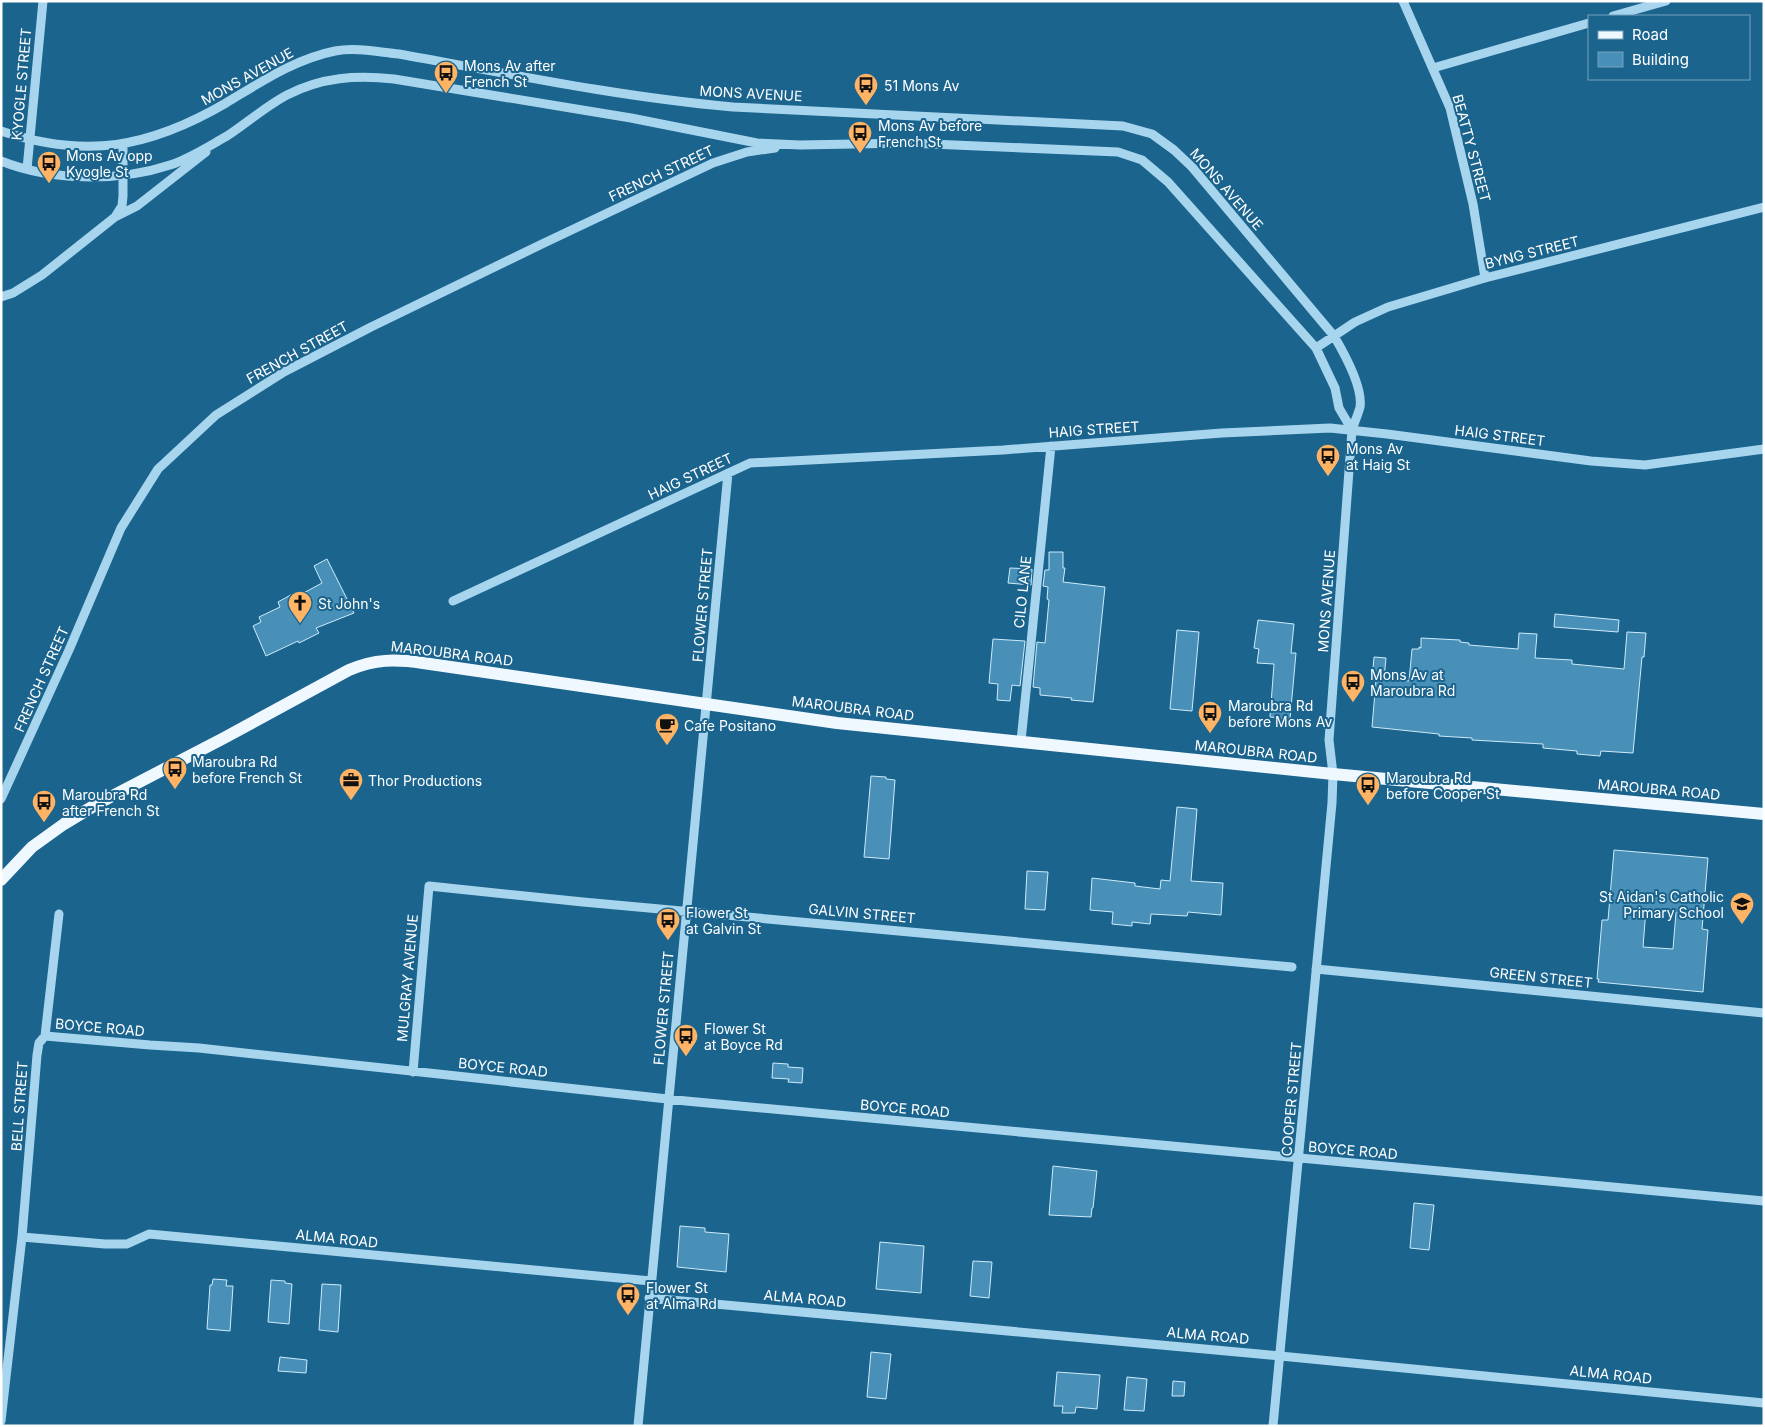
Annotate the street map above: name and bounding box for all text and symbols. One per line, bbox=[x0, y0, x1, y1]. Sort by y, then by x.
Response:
legend bbox=[1588, 15, 1750, 80]
text: Road bbox=[1632, 25, 1668, 44]
street label: KYOGLE STREET bbox=[8, 27, 34, 141]
street label: MONS AVENUE bbox=[198, 44, 296, 108]
text: Building bbox=[1632, 50, 1689, 69]
place label: Mons Av after French St bbox=[464, 57, 556, 90]
bus stop icon: Mons Av after French St bbox=[433, 60, 459, 94]
bus stop icon: 51 Mons Av bbox=[853, 72, 879, 106]
place label: 51 Mons Av bbox=[884, 77, 959, 94]
street label: MONS AVENUE bbox=[699, 82, 803, 104]
street label: BEATTY STREET bbox=[1449, 92, 1495, 204]
place label: Mons Av before French St bbox=[878, 117, 982, 150]
bus stop icon: Mons Av before French St bbox=[847, 120, 873, 154]
street label: FRENCH STREET bbox=[606, 141, 716, 205]
street label: MONS AVENUE bbox=[1187, 145, 1267, 233]
place label: Mons Av opp Kyogle St bbox=[66, 147, 153, 180]
bus stop icon: Mons Av opp Kyogle St bbox=[36, 150, 62, 184]
street label: BYNG STREET bbox=[1483, 232, 1581, 272]
street label: FRENCH STREET bbox=[243, 317, 351, 387]
street label: HAIG STREET bbox=[1048, 417, 1140, 441]
street label: HAIG STREET bbox=[1454, 421, 1546, 449]
place label: Mons Av at Haig St bbox=[1346, 440, 1411, 473]
bus stop icon: Mons Av at Haig St bbox=[1315, 443, 1341, 477]
street label: HAIG STREET bbox=[645, 449, 735, 503]
street label: FLOWER STREET bbox=[689, 547, 715, 663]
street label: MONS AVENUE bbox=[1314, 549, 1338, 653]
street label: CILO LANE bbox=[1010, 555, 1034, 629]
church icon: St John's bbox=[287, 590, 313, 624]
place label: St John's bbox=[318, 595, 380, 612]
street label: FRENCH STREET bbox=[10, 624, 72, 734]
street label: MAROUBRA ROAD bbox=[390, 637, 514, 669]
place label: Mons Av at Maroubra Rd bbox=[1370, 666, 1455, 699]
bus stop icon: Mons Av at Maroubra Rd bbox=[1340, 669, 1366, 703]
street label: MAROUBRA ROAD bbox=[791, 692, 915, 724]
place label: Maroubra Rd before Mons Av bbox=[1228, 697, 1332, 730]
bus stop icon: Maroubra Rd before Mons Av bbox=[1197, 700, 1223, 734]
cafe icon: Cafe Positano bbox=[654, 712, 680, 746]
place label: Cafe Positano bbox=[684, 717, 776, 734]
street label: MAROUBRA ROAD bbox=[1194, 736, 1318, 766]
place label: Maroubra Rd before French St bbox=[192, 753, 303, 786]
bus stop icon: Maroubra Rd before French St bbox=[162, 756, 188, 790]
office icon: Thor Productions bbox=[338, 767, 364, 801]
place label: Maroubra Rd before Cooper St bbox=[1386, 769, 1500, 802]
place label: Thor Productions bbox=[368, 772, 482, 789]
bus stop icon: Maroubra Rd before Cooper St bbox=[1355, 772, 1381, 806]
street label: MAROUBRA ROAD bbox=[1597, 775, 1721, 803]
place label: Maroubra Rd after French St bbox=[62, 786, 160, 819]
bus stop icon: Maroubra Rd after French St bbox=[31, 789, 57, 823]
place label: St Aidan's Catholic Primary School bbox=[1599, 888, 1724, 921]
school or university icon: St Aidan's Catholic Primary School bbox=[1729, 891, 1755, 925]
street label: GALVIN STREET bbox=[808, 900, 916, 926]
place label: Flower St at Galvin St bbox=[686, 904, 762, 937]
bus stop icon: Flower St at Galvin St bbox=[655, 907, 681, 941]
street label: MULGRAY AVENUE bbox=[393, 913, 421, 1043]
street label: FLOWER STREET bbox=[650, 950, 676, 1066]
street label: GREEN STREET bbox=[1489, 963, 1593, 991]
street label: BOYCE ROAD bbox=[54, 1015, 146, 1039]
place label: Flower St at Boyce Rd bbox=[704, 1020, 783, 1053]
bus stop icon: Flower St at Boyce Rd bbox=[673, 1023, 699, 1057]
street label: COOPER STREET bbox=[1278, 1041, 1304, 1157]
street label: BOYCE ROAD bbox=[457, 1054, 549, 1080]
street label: BELL STREET bbox=[7, 1060, 31, 1152]
street label: BOYCE ROAD bbox=[859, 1096, 951, 1120]
street label: BOYCE ROAD bbox=[1307, 1138, 1399, 1162]
street label: ALMA ROAD bbox=[295, 1225, 379, 1251]
place label: Flower St at Alma Rd bbox=[646, 1279, 717, 1312]
bus stop icon: Flower St at Alma Rd bbox=[615, 1282, 641, 1316]
street label: ALMA ROAD bbox=[763, 1286, 847, 1310]
street label: ALMA ROAD bbox=[1166, 1323, 1250, 1347]
street label: ALMA ROAD bbox=[1569, 1361, 1653, 1387]

